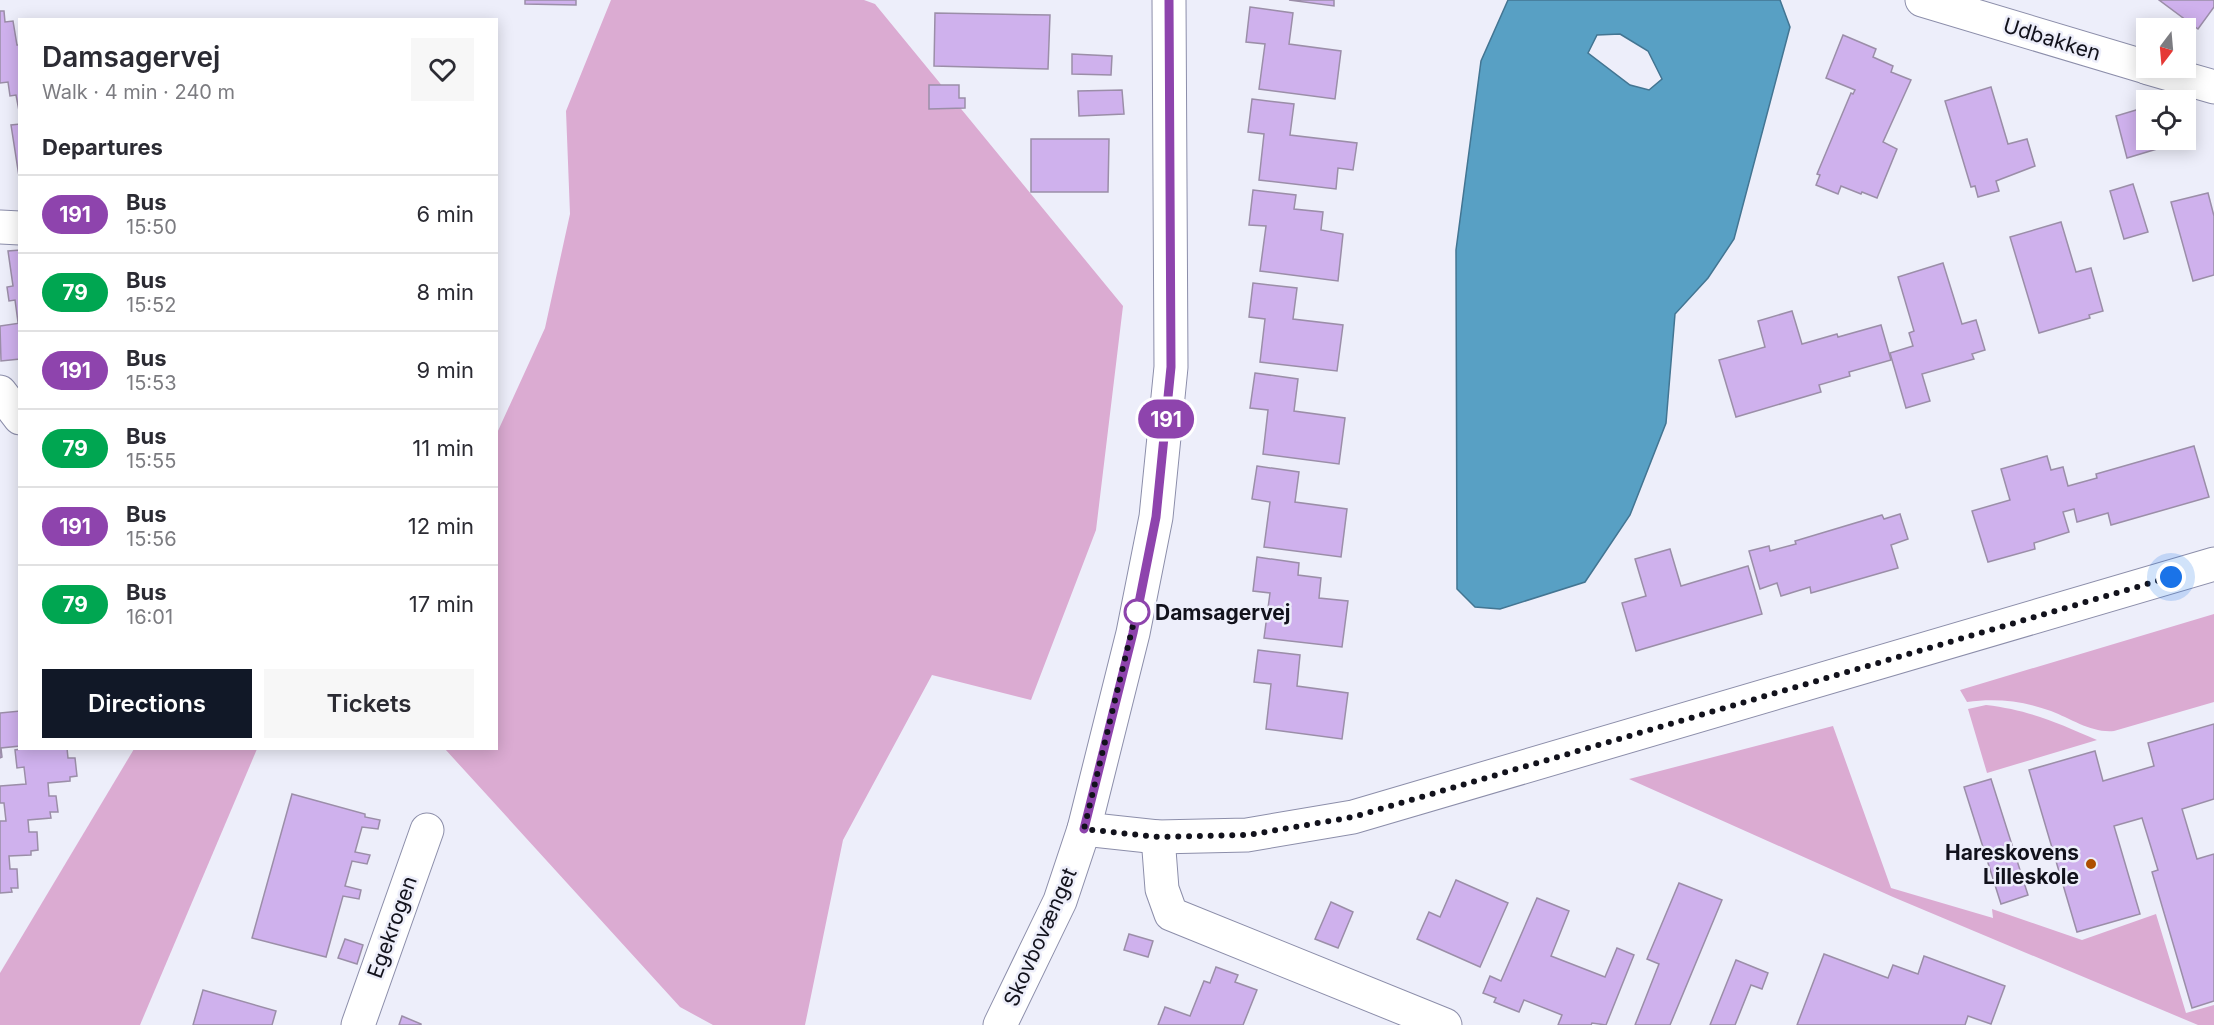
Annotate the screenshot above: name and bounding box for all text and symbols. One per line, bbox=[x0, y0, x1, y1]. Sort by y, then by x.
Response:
street label: Udbakken bbox=[2000, 12, 2104, 66]
north arrow bbox=[2136, 18, 2196, 78]
map controls bbox=[2136, 18, 2196, 150]
button: heart bbox=[411, 38, 474, 101]
text: Damsagervej bbox=[42, 40, 220, 74]
text: Walk · 4 min · 240 m bbox=[42, 80, 235, 104]
button: locate bbox=[2136, 90, 2196, 150]
text: Departures bbox=[42, 134, 163, 160]
text: Bus bbox=[126, 189, 167, 215]
text: 6 min bbox=[417, 201, 474, 227]
text: 191 bbox=[59, 202, 91, 227]
text: 15:50 bbox=[126, 215, 177, 239]
text: Bus bbox=[126, 267, 167, 293]
text: 8 min bbox=[417, 279, 474, 305]
text: 79 bbox=[62, 280, 88, 305]
text: 15:52 bbox=[126, 293, 176, 317]
text: Bus bbox=[126, 345, 167, 371]
text: 9 min bbox=[417, 357, 474, 383]
text: 191 bbox=[59, 358, 91, 383]
text: 15:53 bbox=[126, 371, 177, 395]
line badge: 191 bbox=[1132, 400, 1200, 438]
text: 191 bbox=[1150, 407, 1182, 432]
text: Bus bbox=[126, 423, 167, 449]
text: 11 min bbox=[412, 435, 474, 461]
text: 79 bbox=[62, 436, 88, 461]
text: 15:55 bbox=[126, 449, 176, 473]
text: Bus bbox=[126, 501, 167, 527]
text: 12 min bbox=[408, 513, 474, 539]
text: 191 bbox=[59, 514, 91, 539]
text: 15:56 bbox=[126, 527, 177, 551]
your location bbox=[2156, 562, 2186, 592]
text: Bus bbox=[126, 579, 167, 605]
text: 17 min bbox=[409, 591, 474, 617]
text: 79 bbox=[62, 592, 88, 617]
marker: Damsagervej bbox=[1124, 599, 1150, 625]
place label: Damsagervej bbox=[1155, 600, 1291, 625]
text: 16:01 bbox=[126, 605, 173, 629]
button: Directions bbox=[42, 669, 252, 738]
button: Tickets bbox=[264, 669, 474, 738]
place label: Hareskovens Lilleskole bbox=[1945, 840, 2079, 889]
marker: Hareskovens Lilleskole bbox=[2084, 857, 2098, 871]
street label: Skovbovænget bbox=[998, 864, 1082, 1010]
street label: Egekrogen bbox=[362, 872, 422, 982]

